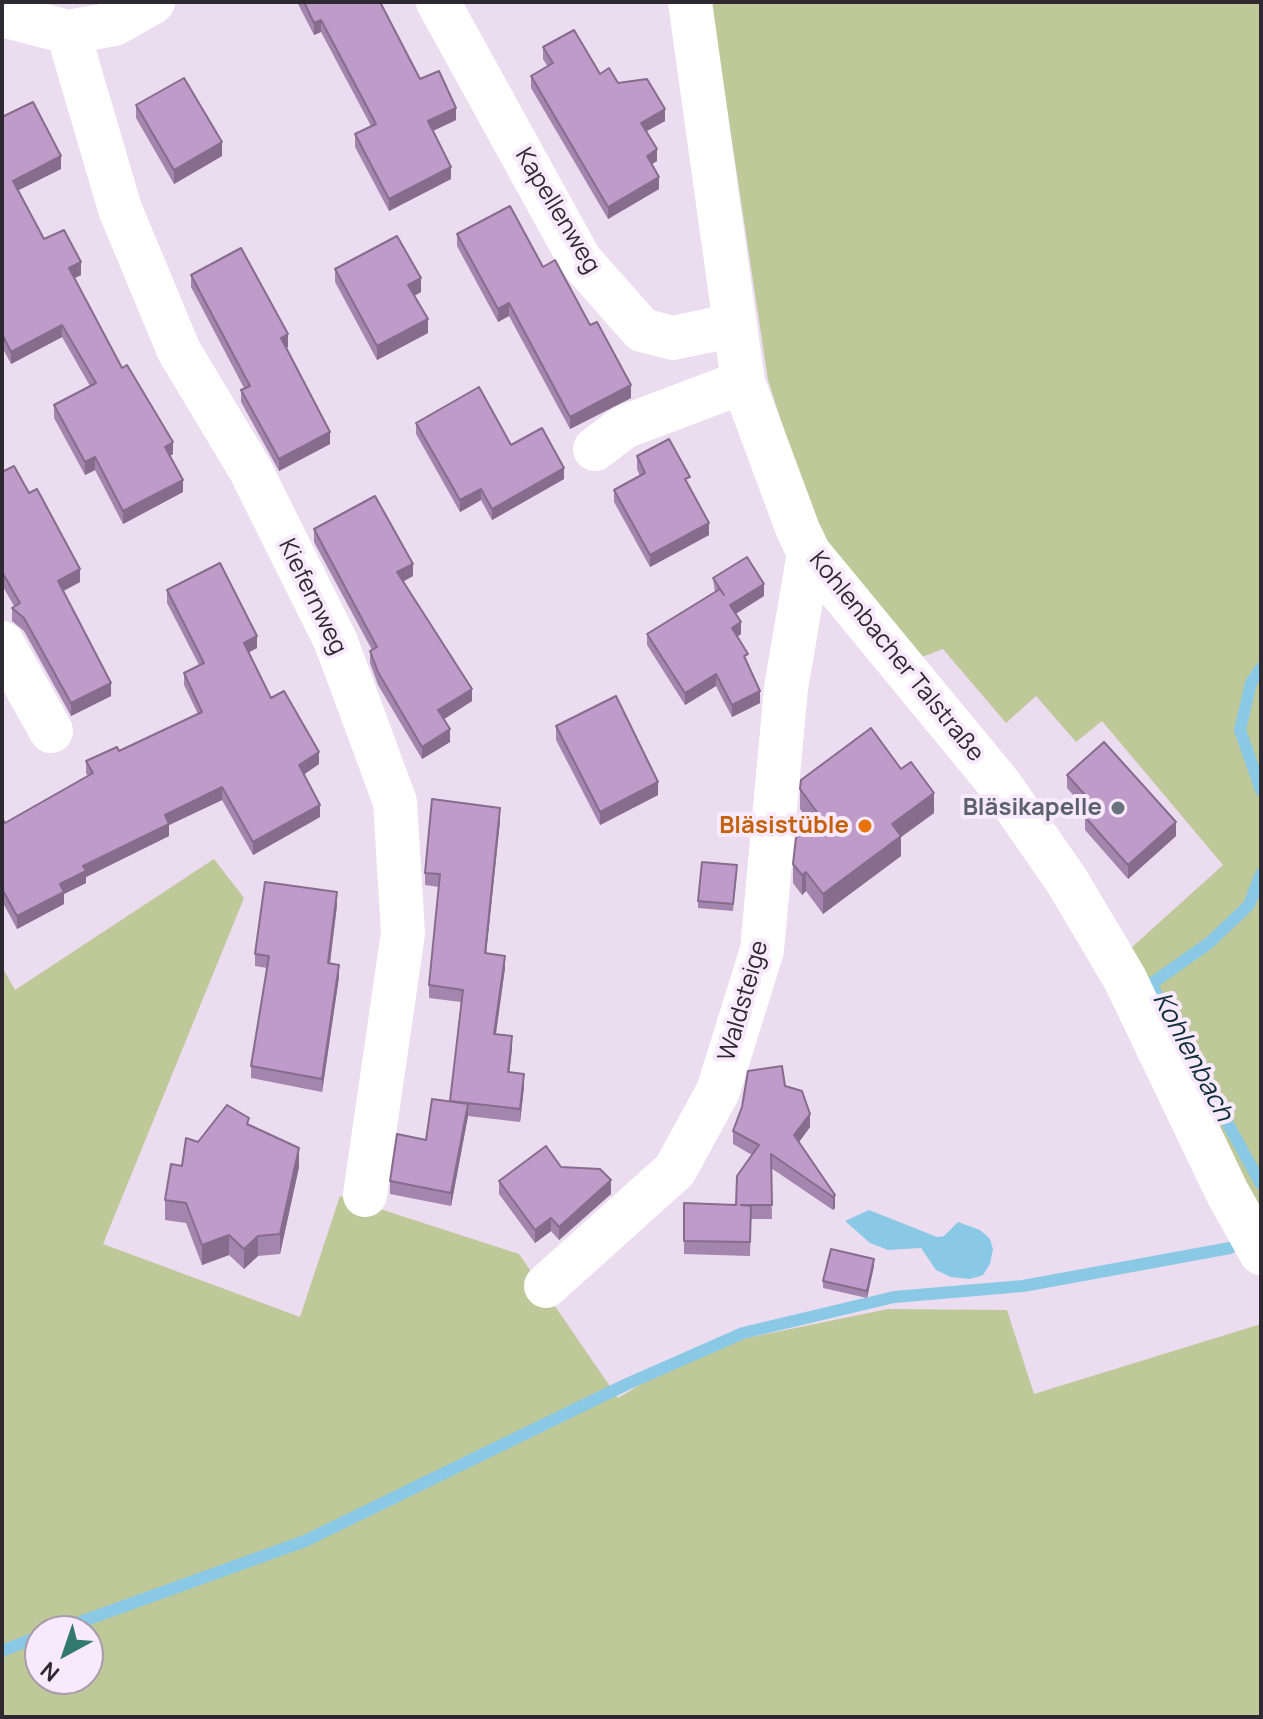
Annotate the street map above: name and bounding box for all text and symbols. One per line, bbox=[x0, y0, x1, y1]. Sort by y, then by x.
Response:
street label: Kapellenweg bbox=[508, 143, 606, 279]
street label: Kiefernweg bbox=[272, 535, 352, 659]
street label: Kohlenbacher Talstraße bbox=[803, 546, 989, 768]
place label: Bläsikapelle bbox=[963, 794, 1102, 822]
marker: Bläsikapelle bbox=[1109, 799, 1127, 817]
place label: Bläsistüble bbox=[719, 812, 849, 840]
marker: Bläsistüble bbox=[856, 817, 874, 835]
street label: Waldsteige bbox=[713, 937, 775, 1065]
water label: Kohlenbach bbox=[1145, 987, 1239, 1127]
north arrow bbox=[24, 1615, 104, 1695]
text: N bbox=[34, 1655, 66, 1688]

